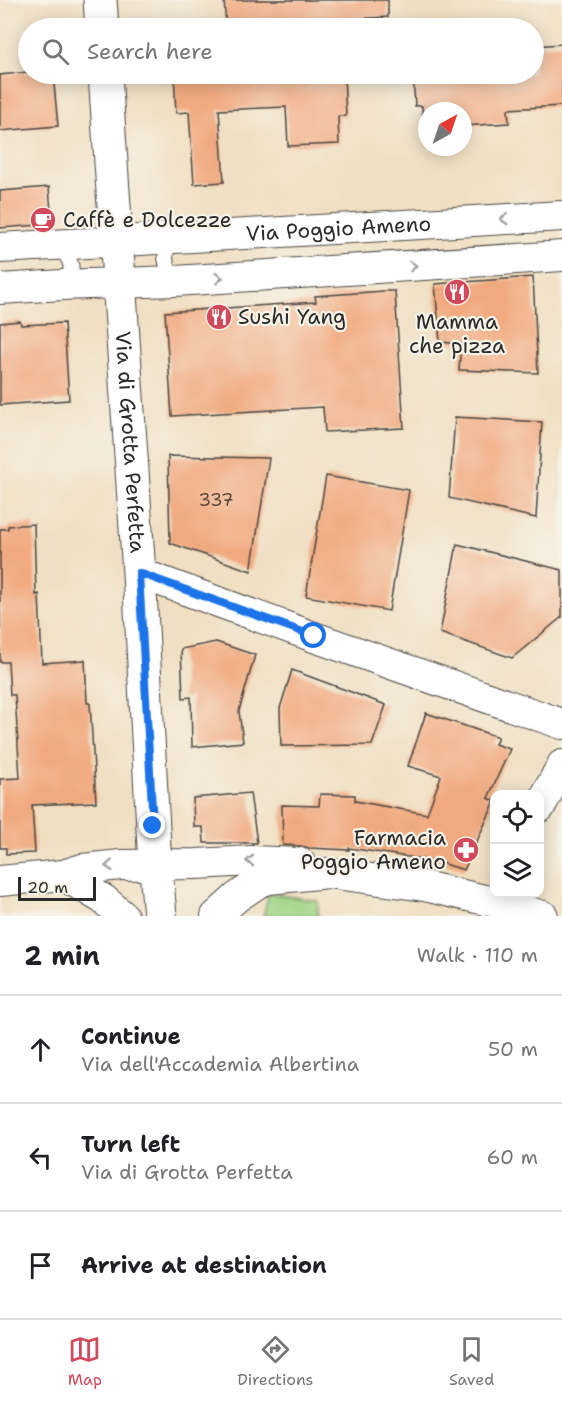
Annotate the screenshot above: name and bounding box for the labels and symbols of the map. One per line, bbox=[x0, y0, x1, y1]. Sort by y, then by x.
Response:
north arrow bbox=[418, 102, 472, 156]
cafe icon: Caffè e Dolcezze bbox=[28, 205, 58, 235]
place label: Caffè e Dolcezze bbox=[63, 206, 232, 234]
street label: Via Poggio Ameno bbox=[245, 209, 432, 248]
one-way arrow bbox=[499, 213, 508, 226]
one-way arrow bbox=[409, 259, 418, 272]
one-way arrow bbox=[214, 272, 223, 285]
restaurant icon: Mamma che pizza bbox=[442, 277, 472, 307]
restaurant icon: Sushi Yang bbox=[204, 302, 234, 332]
place label: Sushi Yang bbox=[238, 303, 346, 331]
place label: Mamma che pizza bbox=[409, 308, 505, 360]
street label: Via di Grotta Perfetta bbox=[109, 330, 152, 554]
house number: 337 bbox=[198, 488, 234, 512]
route start bbox=[300, 622, 326, 648]
route end bbox=[139, 812, 165, 838]
place label: Farmacia Poggio Ameno bbox=[301, 824, 446, 876]
pharmacy icon: Farmacia Poggio Ameno bbox=[451, 835, 481, 865]
one-way arrow bbox=[246, 855, 255, 868]
one-way arrow bbox=[104, 859, 113, 872]
scale bar bbox=[18, 874, 96, 902]

